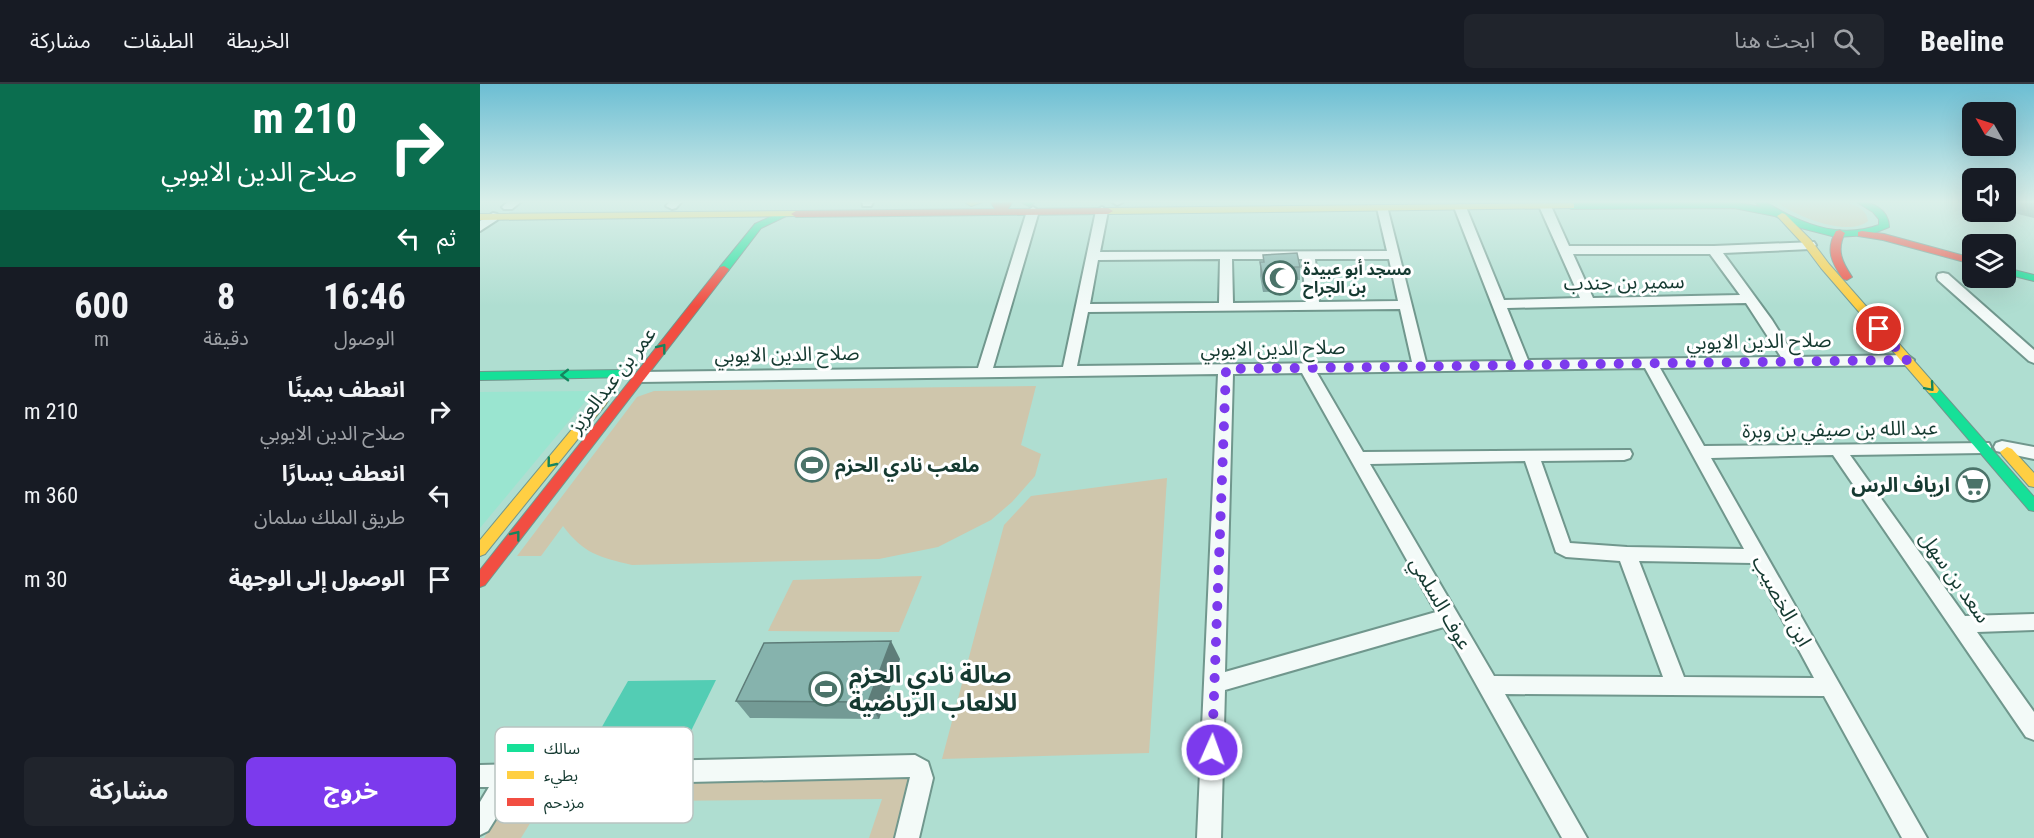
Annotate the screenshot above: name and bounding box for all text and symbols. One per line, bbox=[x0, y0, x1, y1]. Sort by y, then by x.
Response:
search box bbox=[1464, 14, 1884, 68]
icon: search bbox=[1830, 25, 1863, 58]
text: Beeline bbox=[1920, 25, 2004, 58]
text: ابحث هنا bbox=[1734, 28, 1815, 53]
text: مشاركة bbox=[30, 29, 91, 53]
text: الطبقات bbox=[124, 29, 194, 53]
text: الخريطة bbox=[227, 29, 290, 53]
text: 210 m bbox=[252, 94, 357, 143]
north arrow bbox=[1962, 102, 2016, 156]
map controls bbox=[1962, 102, 2016, 288]
icon: right bbox=[378, 108, 456, 186]
text: صلاح الدين الايوبي bbox=[161, 156, 357, 188]
button: sound bbox=[1962, 168, 2016, 222]
icon: left bbox=[392, 222, 425, 255]
text: ثم bbox=[437, 226, 456, 251]
button: layers bbox=[1962, 234, 2016, 288]
place label: مسجد أبو عبيدة بن الجراح bbox=[1303, 259, 1412, 299]
mosque icon: مسجد أبو عبيدة بن الجراح bbox=[1262, 260, 1298, 296]
street label: سمير بن جندب bbox=[1563, 269, 1685, 295]
text: 8 bbox=[217, 276, 235, 318]
text: 16:46 bbox=[323, 276, 406, 318]
text: 600 bbox=[74, 285, 129, 327]
pin bbox=[1853, 303, 1904, 354]
icon: arrive bbox=[1862, 312, 1895, 345]
street label: عمر بن عبدالعزيز bbox=[563, 322, 661, 439]
text: دقيقة bbox=[203, 326, 249, 350]
text: الوصول bbox=[334, 326, 395, 350]
text: m bbox=[94, 327, 109, 351]
street label: صلاح الدين الايوبي bbox=[1686, 328, 1832, 358]
street label: صلاح الدين الايوبي bbox=[1200, 335, 1346, 365]
street label: صلاح الدين الايوبي bbox=[714, 341, 860, 371]
one-way arrow bbox=[655, 344, 666, 355]
one-way arrow bbox=[561, 368, 570, 381]
text: انعطف يمينًا bbox=[287, 377, 405, 402]
one-way arrow bbox=[1923, 380, 1934, 391]
icon: right bbox=[423, 395, 456, 428]
text: 210 m bbox=[24, 399, 78, 424]
street label: عبد الله بن صيفي بن وبرة bbox=[1742, 415, 1938, 446]
text: صلاح الدين الايوبي bbox=[260, 421, 405, 445]
sports icon: ملعب نادي الحزم bbox=[794, 447, 830, 483]
place label: ملعب نادي الحزم bbox=[835, 453, 980, 482]
one-way arrow bbox=[547, 457, 558, 468]
text: انعطف يسارًا bbox=[282, 461, 405, 486]
supermarket icon: ارياف الرس bbox=[1955, 467, 1991, 503]
place label: ارياف الرس bbox=[1851, 473, 1950, 497]
icon: left bbox=[423, 479, 456, 512]
text: 360 m bbox=[24, 483, 78, 508]
text: طريق الملك سلمان bbox=[254, 505, 405, 529]
street label: سعد بن سهل bbox=[1915, 527, 1995, 627]
one-way arrow bbox=[509, 530, 520, 541]
street label: ابن الخصيب bbox=[1747, 551, 1817, 651]
street label: عوف السلمي bbox=[1402, 552, 1477, 655]
icon: arrive bbox=[423, 563, 456, 596]
text: الوصول إلى الوجهة bbox=[229, 566, 405, 591]
text: 30 m bbox=[24, 567, 67, 592]
place label: صالة نادي الحزم للالعاب الرياضية bbox=[849, 661, 1017, 718]
sports icon: صالة نادي الحزم للالعاب الرياضية bbox=[808, 671, 844, 707]
position arrow bbox=[1180, 718, 1244, 782]
legend bbox=[495, 727, 693, 823]
text: سالك bbox=[544, 739, 580, 758]
button: مشاركة bbox=[24, 757, 234, 826]
button: خروج bbox=[246, 757, 456, 826]
text: بطيء bbox=[544, 766, 578, 788]
text: مزدحم bbox=[544, 793, 584, 815]

